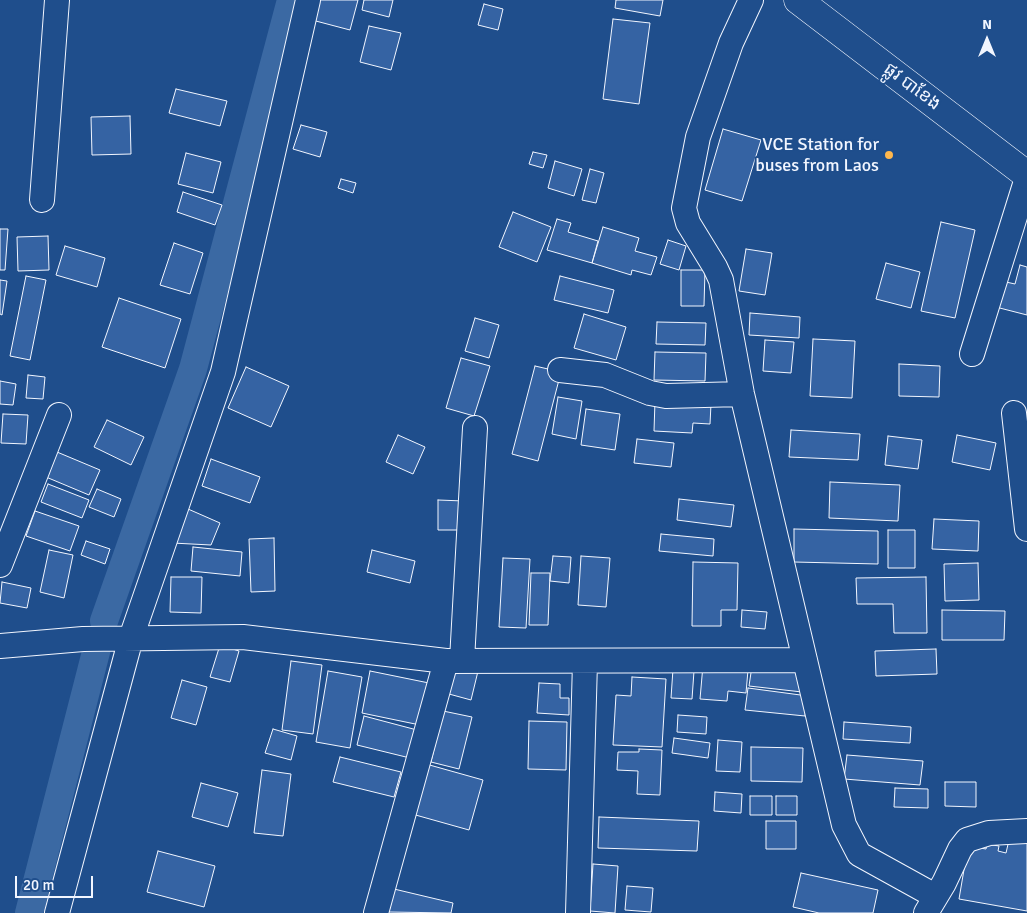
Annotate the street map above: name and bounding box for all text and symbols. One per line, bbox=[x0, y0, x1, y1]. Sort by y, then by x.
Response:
north arrow bbox=[962, 15, 1012, 65]
text: N bbox=[982, 16, 992, 33]
street label: ផ្លូវ បាខែង bbox=[879, 59, 945, 115]
place label: VCE Station for buses from Laos bbox=[755, 134, 879, 176]
marker: VCE Station for buses from Laos bbox=[883, 149, 895, 161]
scale bar bbox=[18, 866, 95, 898]
text: 20 m bbox=[23, 876, 54, 894]

